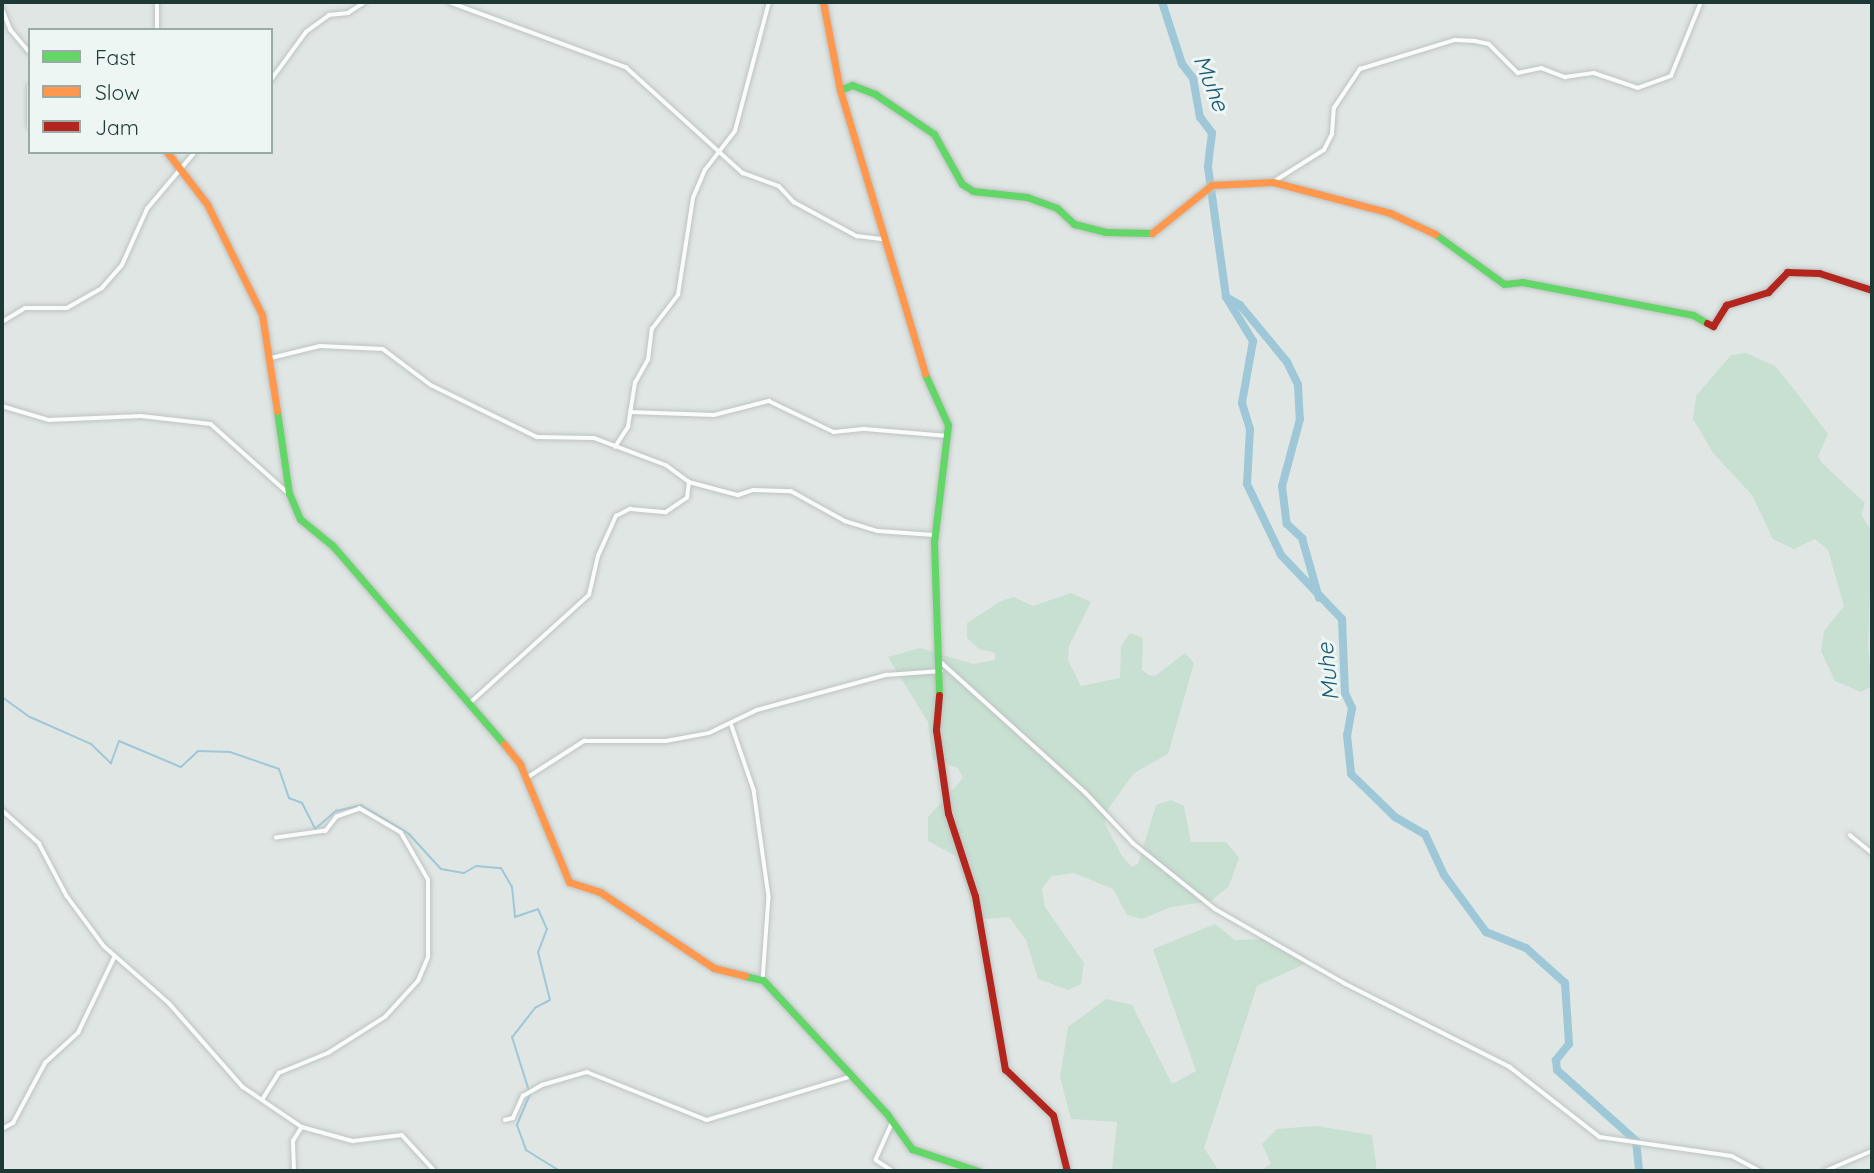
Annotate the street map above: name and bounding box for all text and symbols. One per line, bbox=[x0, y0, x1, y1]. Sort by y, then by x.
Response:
legend bbox=[28, 28, 273, 154]
text: Fast bbox=[95, 44, 136, 70]
water label: Muhe bbox=[1187, 51, 1235, 115]
text: Slow bbox=[95, 79, 140, 105]
text: Jam bbox=[95, 114, 139, 140]
water label: Muhe bbox=[1311, 642, 1345, 702]

